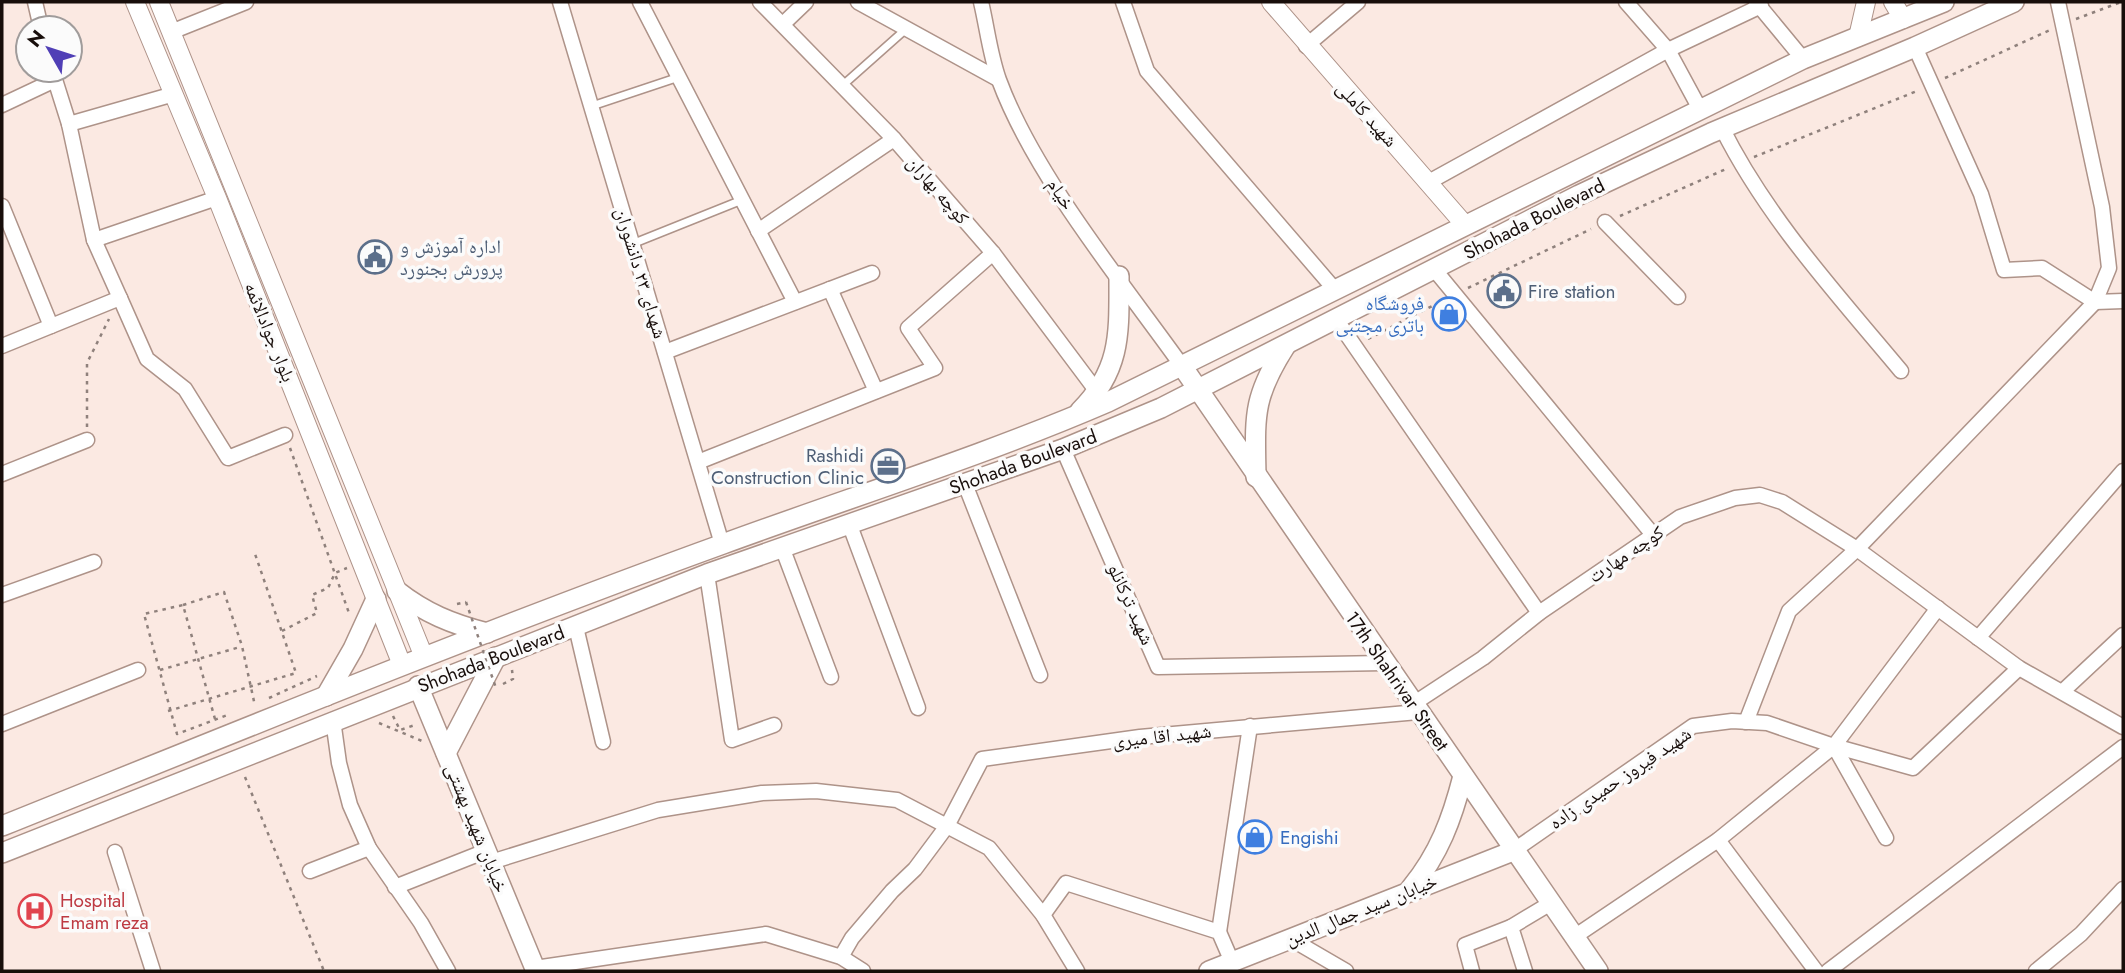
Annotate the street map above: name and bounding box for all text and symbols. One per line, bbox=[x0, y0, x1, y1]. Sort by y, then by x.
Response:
north arrow bbox=[14, 14, 84, 84]
text: N bbox=[21, 24, 51, 53]
street label: شهید کاملی bbox=[1330, 75, 1404, 153]
street label: کوچه بهاران bbox=[900, 150, 976, 230]
street label: Shohada Boulevard bbox=[1459, 172, 1609, 266]
street label: خیام bbox=[1041, 173, 1081, 215]
street label: شهدای ۲۳ دانشوران bbox=[608, 204, 674, 342]
place label: اداره آموزش و پرورش بجنورد bbox=[400, 233, 503, 282]
public building icon: اداره آموزش و پرورش بجنورد bbox=[356, 238, 394, 276]
public building icon: Fire station bbox=[1485, 272, 1523, 310]
street label: بلوار جوادالائمه bbox=[238, 278, 302, 386]
place label: Fire station bbox=[1528, 278, 1615, 305]
place label: فروشگاه باتری مجتبی bbox=[1336, 290, 1424, 339]
shop icon: فروشگاه باتری مجتبی bbox=[1430, 295, 1468, 333]
street label: Shohada Boulevard bbox=[945, 423, 1101, 501]
place label: Rashidi Construction Clinic bbox=[711, 442, 864, 491]
office icon: Rashidi Construction Clinic bbox=[869, 447, 907, 485]
street label: کوچه مهارت bbox=[1583, 519, 1669, 589]
street label: شهید ترکانلو bbox=[1101, 559, 1161, 649]
street label: 17th Shahrivar Street bbox=[1339, 606, 1456, 757]
street label: Shohada Boulevard bbox=[414, 619, 568, 699]
street label: شهید اقا میری bbox=[1111, 717, 1213, 755]
street label: شهید فیروز حمیدی زاده bbox=[1543, 720, 1697, 836]
street label: خیابان شهید بهشتی bbox=[439, 760, 515, 896]
shop icon: Engishi bbox=[1236, 818, 1274, 856]
place label: Engishi bbox=[1280, 824, 1339, 851]
street label: خیابان سید جمال الدین bbox=[1281, 867, 1441, 953]
place label: Hospital Emam reza bbox=[60, 887, 149, 936]
hospital icon: Hospital Emam reza bbox=[16, 892, 54, 930]

